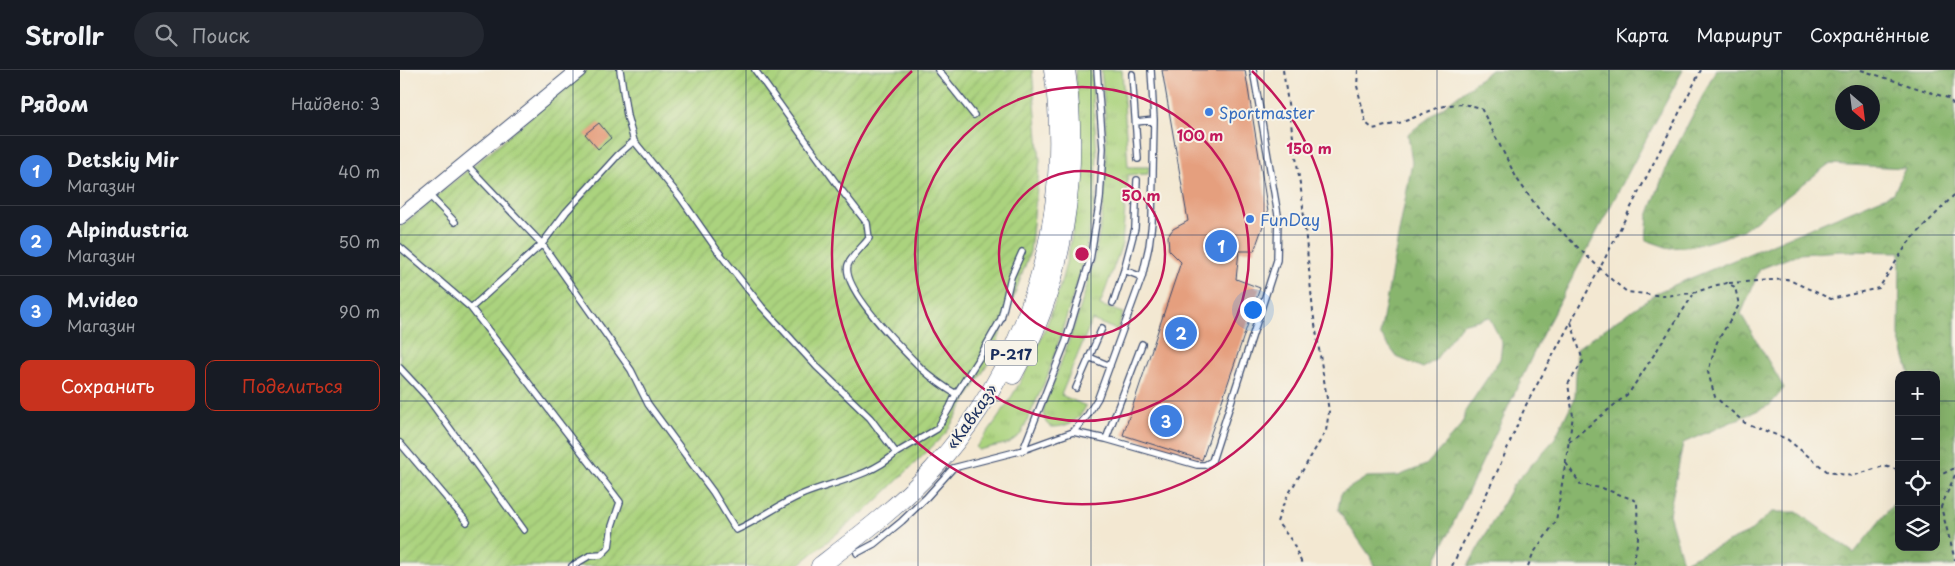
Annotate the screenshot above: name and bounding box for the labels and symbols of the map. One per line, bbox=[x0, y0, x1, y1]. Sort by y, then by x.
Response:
north arrow bbox=[1835, 85, 1880, 130]
place label: Sportmaster bbox=[1219, 100, 1315, 124]
marker: Sportmaster bbox=[1203, 106, 1215, 118]
text: 100 m bbox=[1177, 123, 1223, 146]
text: 150 m bbox=[1286, 136, 1332, 159]
text: 50 m bbox=[1122, 183, 1160, 206]
place label: FunDay bbox=[1260, 207, 1320, 231]
marker: FunDay bbox=[1244, 213, 1256, 225]
pin: 1 bbox=[1205, 227, 1237, 265]
centre of rings bbox=[1073, 245, 1091, 263]
your location bbox=[1240, 297, 1266, 323]
pin: 2 bbox=[1165, 314, 1197, 352]
road number: Р-217 bbox=[985, 340, 1037, 366]
street label: «Кавказ» bbox=[940, 378, 1002, 454]
pin: 3 bbox=[1150, 402, 1182, 440]

